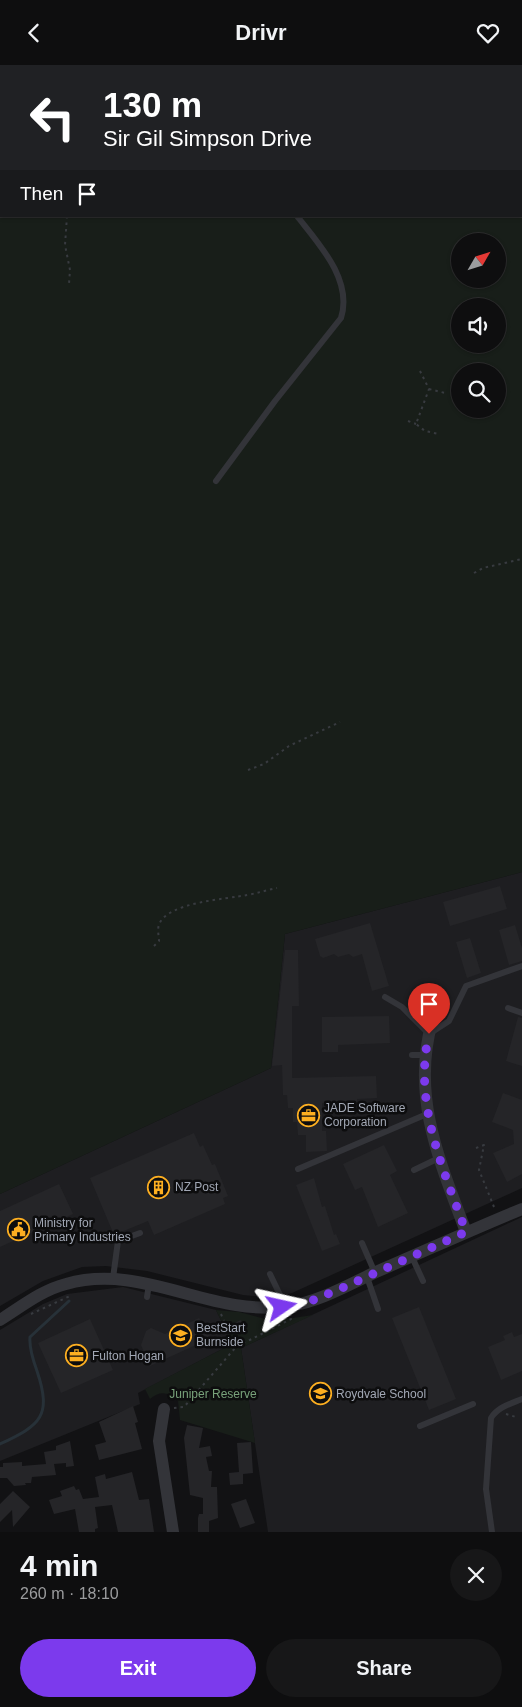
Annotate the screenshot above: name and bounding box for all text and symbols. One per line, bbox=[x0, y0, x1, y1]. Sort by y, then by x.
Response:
icon: back bbox=[20, 19, 48, 47]
icon: heart bbox=[474, 19, 502, 47]
text: Drivr bbox=[235, 20, 287, 45]
icon: left bbox=[20, 85, 85, 150]
text: 130 m bbox=[103, 85, 202, 124]
text: Sir Gil Simpson Drive bbox=[103, 126, 312, 151]
icon: arrive bbox=[73, 180, 101, 208]
text: Then bbox=[20, 183, 63, 204]
north arrow bbox=[451, 233, 506, 287]
map controls bbox=[451, 233, 506, 418]
button: sound bbox=[451, 298, 506, 353]
button: search bbox=[451, 363, 506, 418]
pin bbox=[408, 983, 450, 1034]
icon: arrive bbox=[415, 990, 443, 1018]
place label: JADE Software Corporation bbox=[324, 1101, 406, 1129]
office icon: JADE Software Corporation bbox=[296, 1103, 320, 1127]
building icon: NZ Post bbox=[147, 1175, 171, 1199]
place label: NZ Post bbox=[175, 1180, 219, 1194]
place label: Ministry for Primary Industries bbox=[34, 1216, 131, 1244]
public building icon: Ministry for Primary Industries bbox=[6, 1218, 30, 1242]
position arrow bbox=[255, 1280, 307, 1332]
place label: BestStart Burnside bbox=[196, 1321, 246, 1349]
school or university icon: BestStart Burnside bbox=[168, 1323, 192, 1347]
office icon: Fulton Hogan bbox=[64, 1344, 88, 1368]
place label: Fulton Hogan bbox=[92, 1349, 164, 1363]
school or university icon: Roydvale School bbox=[308, 1382, 332, 1406]
park label: Juniper Reserve bbox=[169, 1387, 257, 1401]
place label: Roydvale School bbox=[336, 1387, 426, 1401]
text: 4 min bbox=[20, 1549, 98, 1582]
button: close bbox=[450, 1549, 502, 1601]
text: 260 m · 18:10 bbox=[20, 1585, 119, 1602]
button: Exit bbox=[20, 1639, 256, 1697]
button: Share bbox=[266, 1639, 502, 1697]

